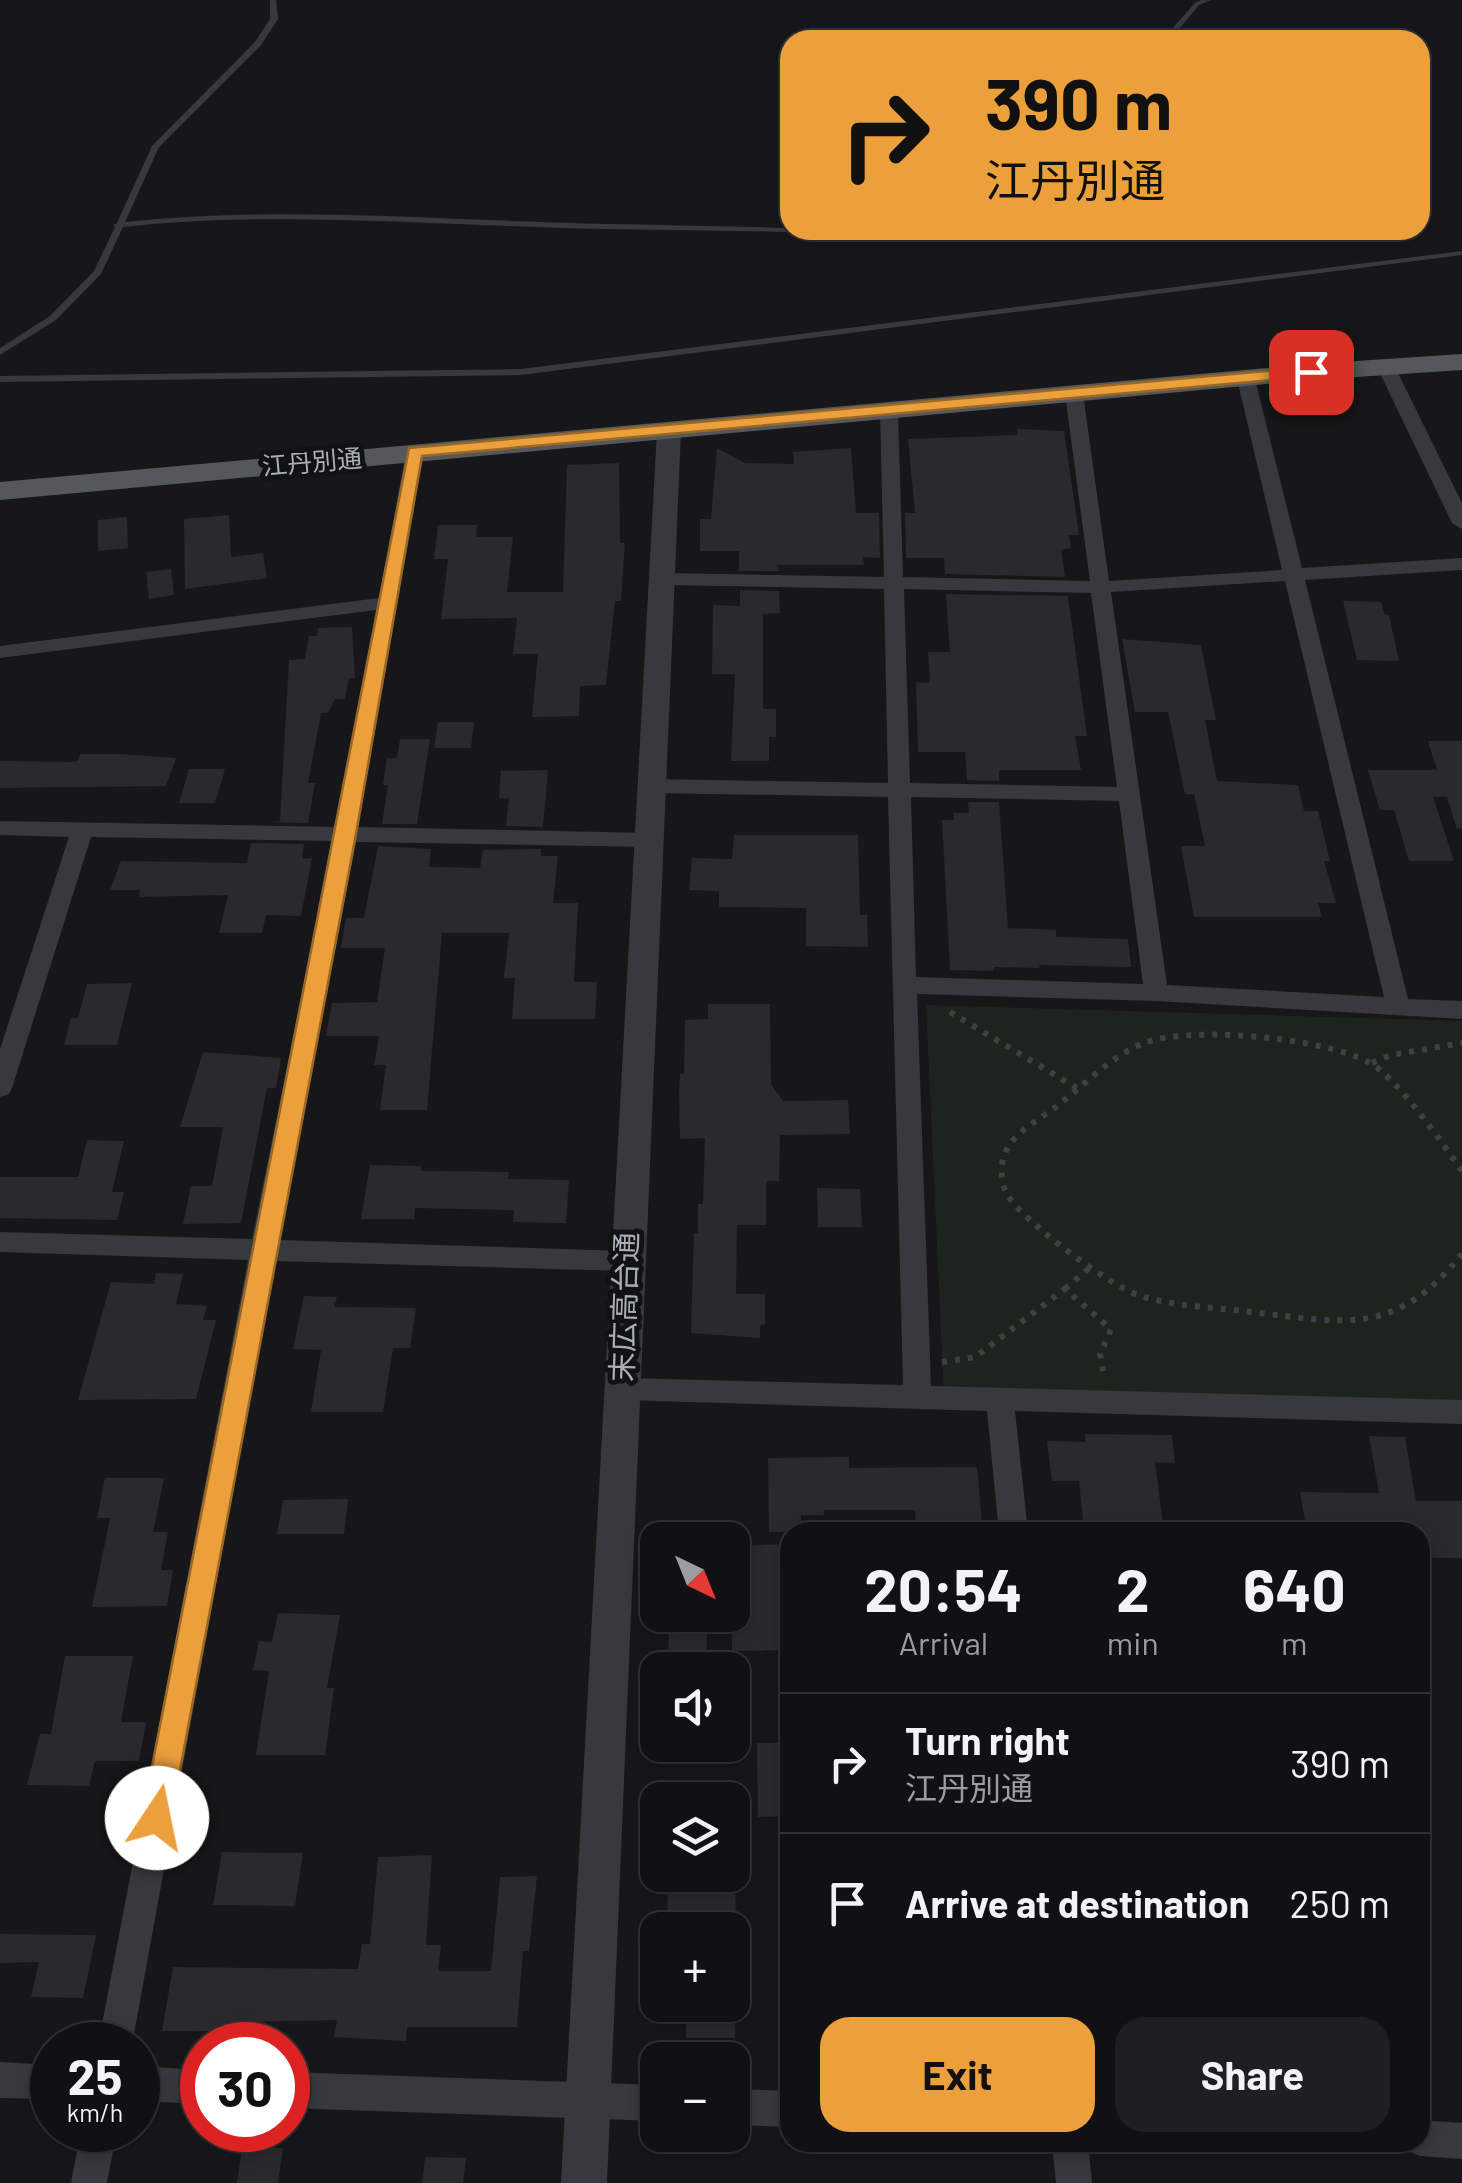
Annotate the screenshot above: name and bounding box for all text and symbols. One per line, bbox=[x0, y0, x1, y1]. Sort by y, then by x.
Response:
text: 390 m bbox=[985, 60, 1172, 144]
icon: right bbox=[820, 70, 950, 200]
text: 江丹別通 bbox=[985, 152, 1165, 206]
pin bbox=[1269, 330, 1354, 415]
icon: arrive bbox=[1284, 345, 1339, 400]
street label: 江丹別通 bbox=[261, 442, 363, 480]
street label: 末広高台通 bbox=[602, 1231, 644, 1383]
north arrow bbox=[640, 1522, 750, 1632]
map controls bbox=[640, 1522, 750, 2152]
text: 20:54 bbox=[864, 1552, 1023, 1624]
text: 2 bbox=[1116, 1552, 1150, 1624]
text: 640 bbox=[1243, 1552, 1346, 1624]
text: Arrival bbox=[899, 1623, 988, 1661]
text: min bbox=[1107, 1623, 1159, 1661]
text: m bbox=[1281, 1623, 1308, 1661]
button: sound bbox=[640, 1652, 750, 1762]
text: Turn right bbox=[905, 1717, 1070, 1763]
icon: right bbox=[820, 1736, 875, 1791]
text: 390 m bbox=[1290, 1740, 1390, 1786]
position arrow bbox=[105, 1766, 209, 1870]
text: 江丹別通 bbox=[905, 1768, 1033, 1806]
button: layers bbox=[640, 1782, 750, 1892]
icon: arrive bbox=[820, 1876, 875, 1931]
text: Arrive at destination bbox=[905, 1880, 1250, 1926]
text: 250 m bbox=[1290, 1880, 1390, 1926]
button: + bbox=[640, 1912, 750, 2022]
button: Exit bbox=[820, 2017, 1095, 2132]
button: Share bbox=[1115, 2017, 1390, 2132]
speed limit sign: 30 bbox=[180, 2022, 310, 2152]
button: − bbox=[640, 2042, 750, 2152]
text: 25 bbox=[68, 2045, 122, 2105]
text: km/h bbox=[67, 2097, 123, 2127]

